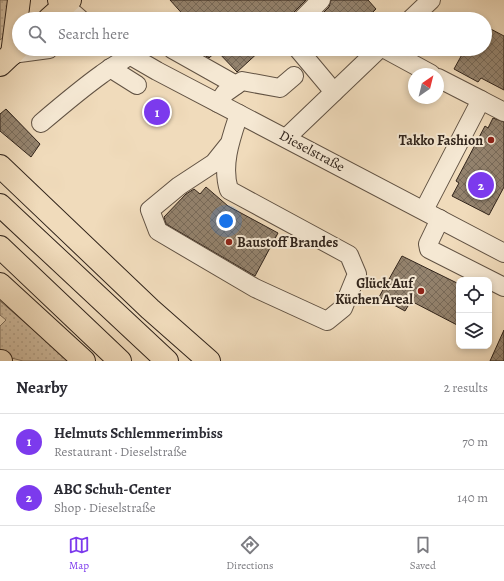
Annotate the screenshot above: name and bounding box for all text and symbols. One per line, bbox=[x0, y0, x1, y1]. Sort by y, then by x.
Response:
search box bbox=[12, 12, 492, 56]
icon: search bbox=[26, 23, 48, 45]
text: Search here bbox=[58, 24, 129, 44]
north arrow bbox=[408, 68, 444, 104]
pin: 1 bbox=[144, 97, 170, 127]
street label: Dieselstraße bbox=[276, 126, 348, 176]
place label: Takko Fashion bbox=[399, 131, 483, 150]
marker: Takko Fashion bbox=[486, 135, 496, 145]
pin: 2 bbox=[468, 170, 494, 200]
your location bbox=[216, 211, 236, 231]
place label: Baustoff Brandes bbox=[237, 233, 338, 252]
marker: Baustoff Brandes bbox=[224, 237, 234, 247]
place label: Glück Auf Küchen Areal bbox=[335, 274, 415, 309]
map controls bbox=[456, 277, 492, 349]
button: locate bbox=[456, 277, 492, 313]
marker: Glück Auf Küchen Areal bbox=[416, 286, 426, 296]
button: layers bbox=[456, 313, 492, 349]
text: Nearby bbox=[16, 376, 67, 399]
text: 2 results bbox=[444, 379, 488, 396]
text: Helmuts Schlemmerimbiss bbox=[54, 423, 223, 443]
text: 1 bbox=[27, 433, 31, 450]
text: 70 m bbox=[462, 433, 488, 450]
text: Restaurant · Dieselstraße bbox=[54, 443, 187, 460]
text: ABC Schuh-Center bbox=[54, 479, 171, 499]
text: 2 bbox=[26, 489, 32, 506]
text: 140 m bbox=[457, 489, 488, 506]
text: Shop · Dieselstraße bbox=[54, 499, 156, 516]
tab: Map bbox=[68, 534, 90, 573]
tab: Directions bbox=[226, 534, 274, 573]
tab: Saved bbox=[410, 534, 436, 573]

